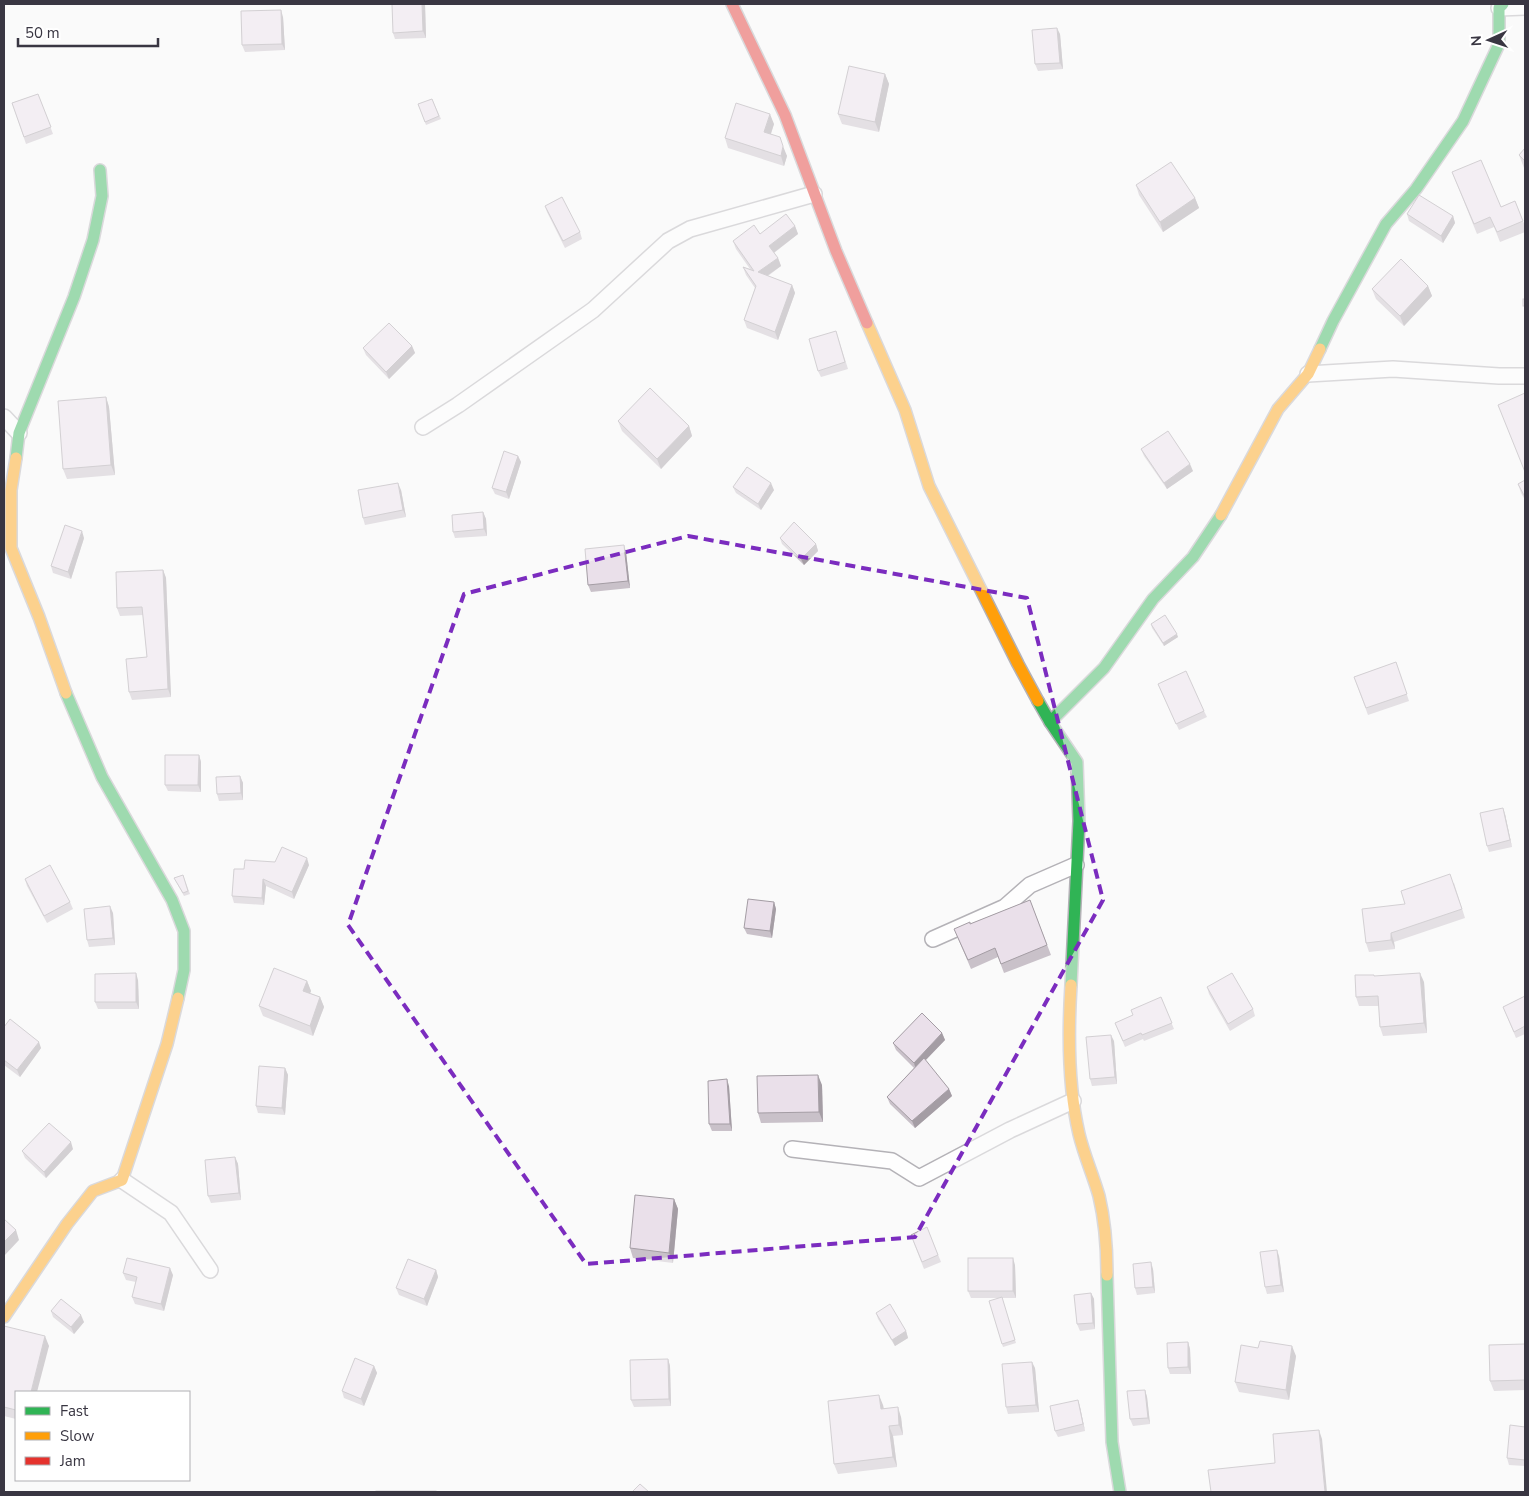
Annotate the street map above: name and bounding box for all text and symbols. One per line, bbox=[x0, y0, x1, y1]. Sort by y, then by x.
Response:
scale bar bbox=[18, 15, 158, 47]
north arrow bbox=[1464, 15, 1514, 65]
text: 50 m bbox=[25, 23, 60, 43]
text: N bbox=[1467, 35, 1486, 46]
legend bbox=[15, 1391, 190, 1481]
text: Fast bbox=[60, 1401, 89, 1421]
text: Slow bbox=[60, 1426, 95, 1446]
text: Jam bbox=[59, 1451, 86, 1471]

